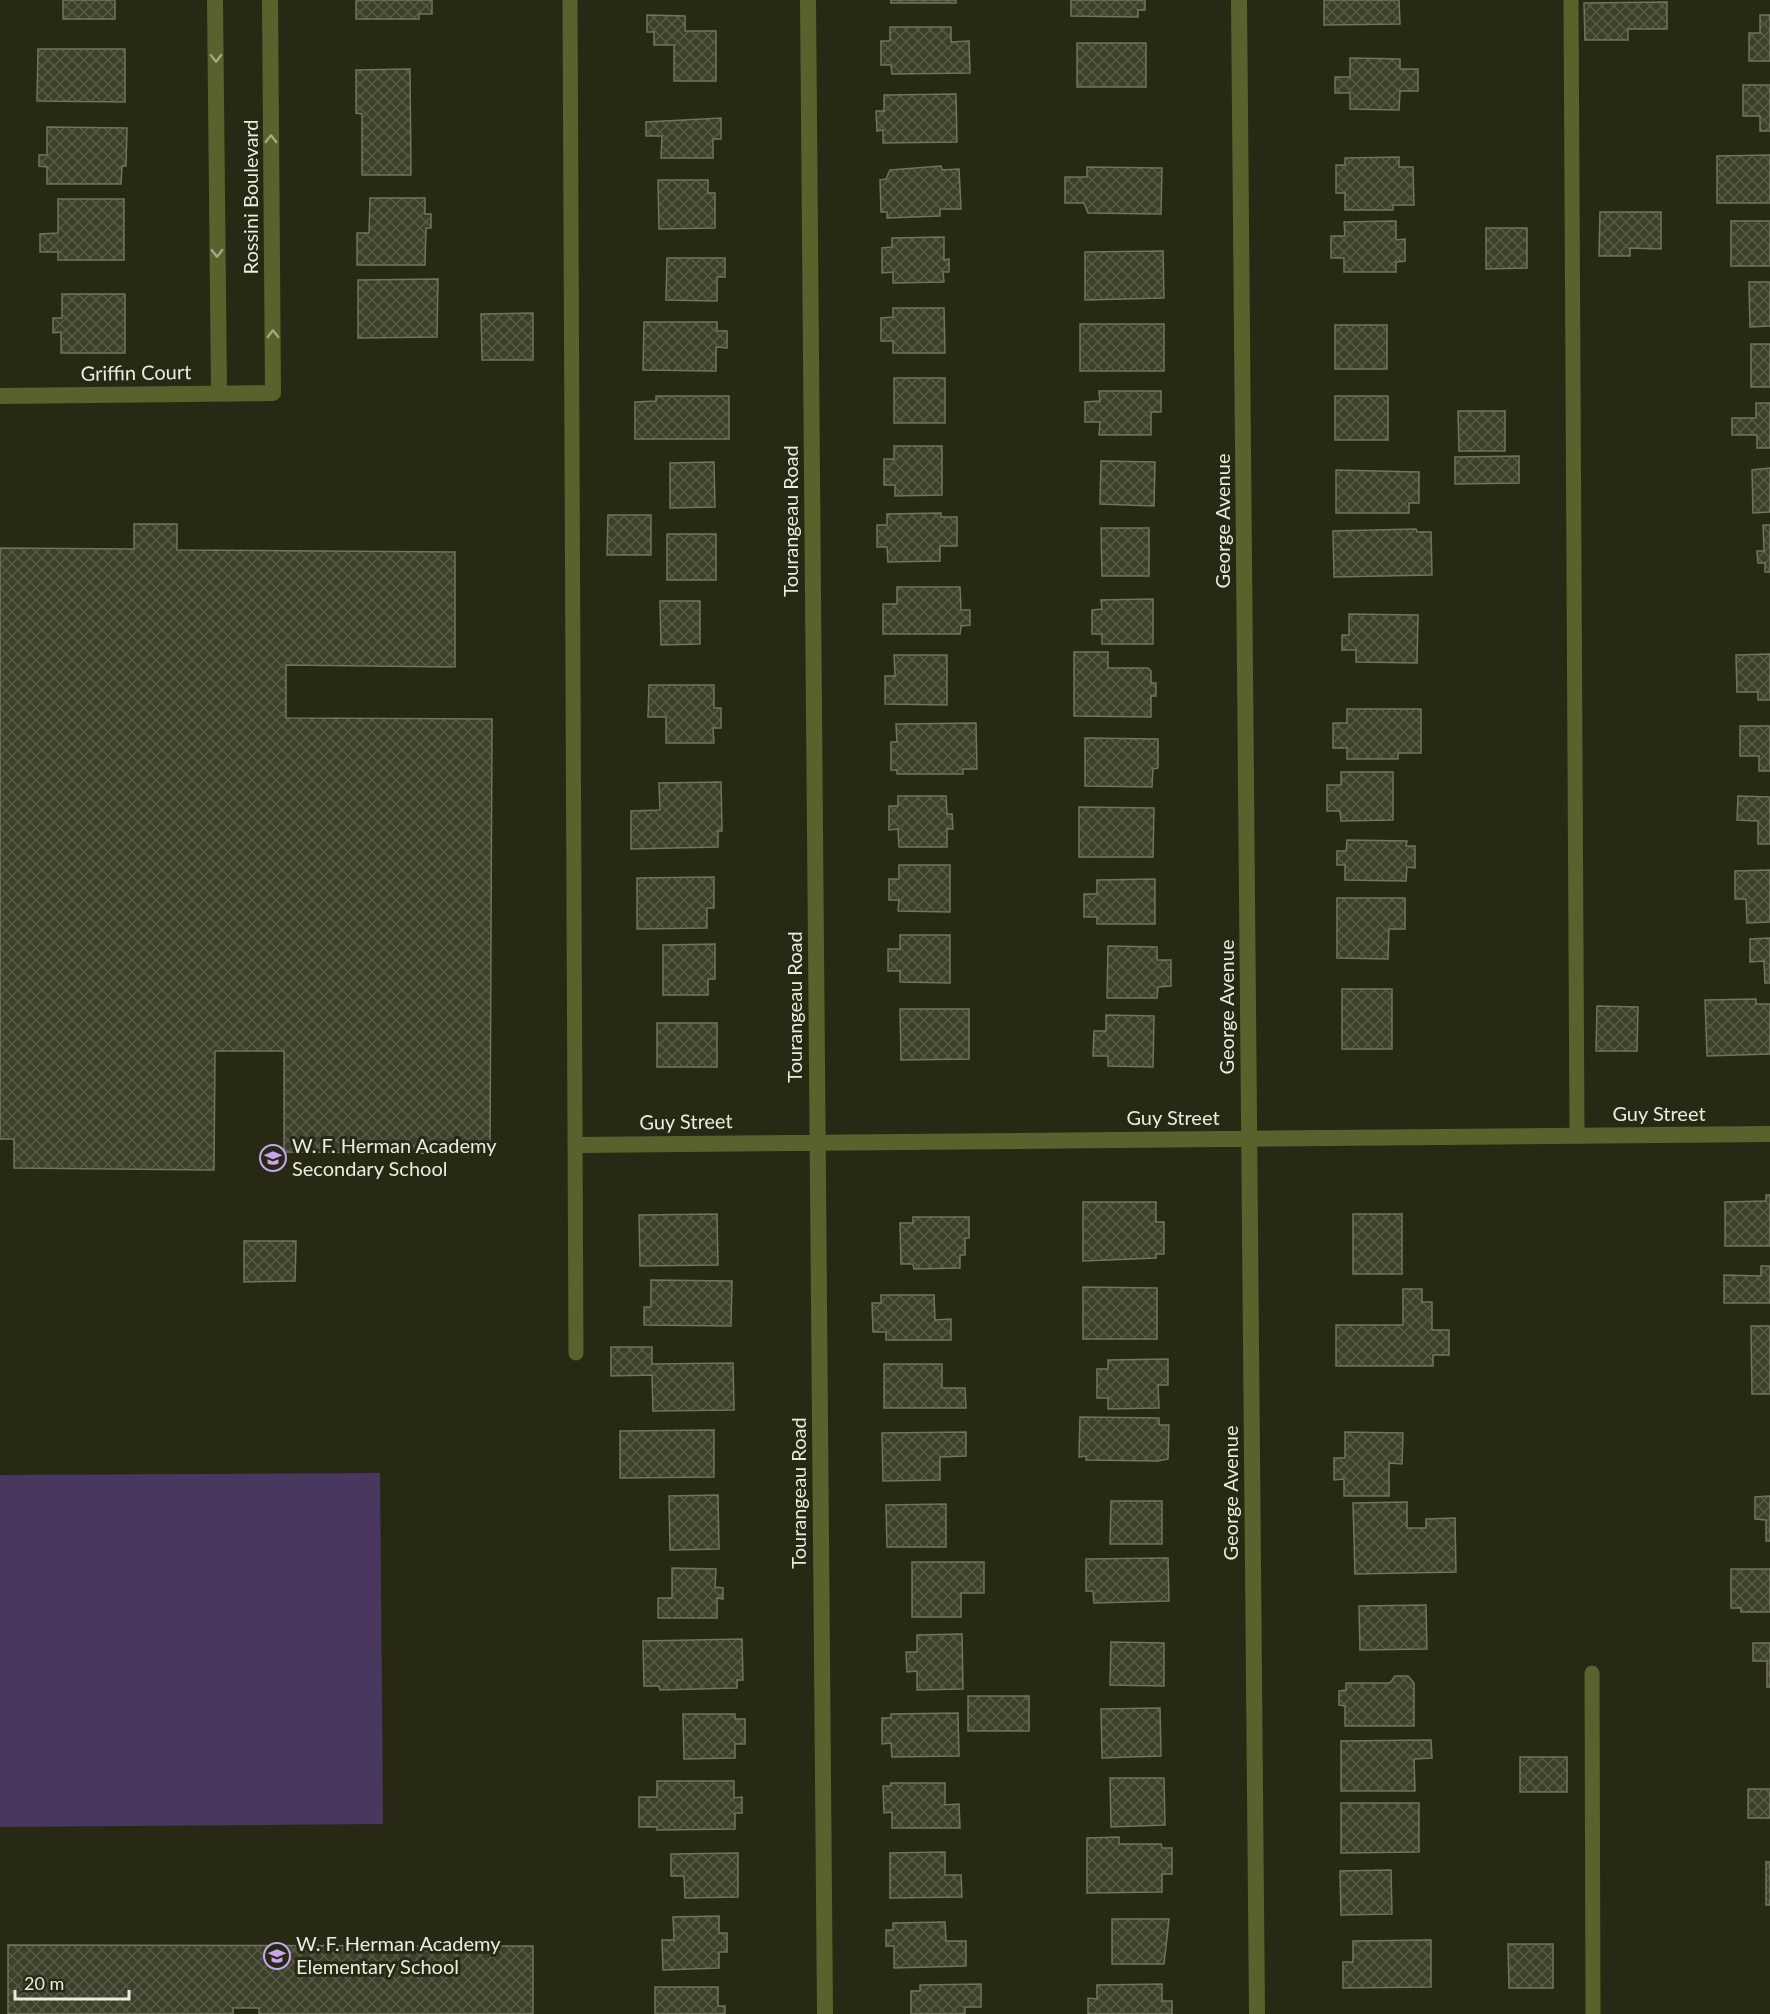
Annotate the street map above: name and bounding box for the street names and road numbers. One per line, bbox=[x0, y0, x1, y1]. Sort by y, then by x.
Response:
street label: Rossini Boulevard bbox=[238, 120, 262, 274]
street label: Griffin Court bbox=[80, 359, 192, 385]
street label: Tourangeau Road bbox=[778, 445, 802, 597]
street label: George Avenue bbox=[1210, 454, 1234, 588]
street label: Tourangeau Road bbox=[782, 931, 806, 1083]
street label: George Avenue bbox=[1214, 940, 1238, 1074]
street label: Guy Street bbox=[1612, 1101, 1706, 1125]
street label: Guy Street bbox=[1126, 1105, 1220, 1129]
street label: Guy Street bbox=[639, 1108, 733, 1134]
street label: Tourangeau Road bbox=[786, 1417, 810, 1569]
street label: George Avenue bbox=[1218, 1426, 1242, 1560]

